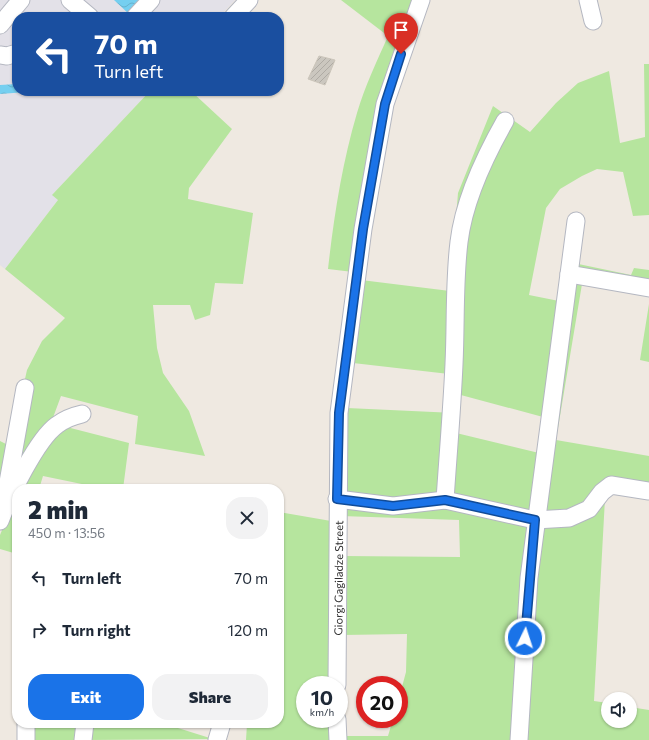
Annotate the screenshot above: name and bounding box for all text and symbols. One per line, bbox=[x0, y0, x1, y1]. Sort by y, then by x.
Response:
pin bbox=[384, 13, 418, 54]
icon: arrive bbox=[390, 19, 412, 41]
text: 70 m bbox=[94, 26, 158, 60]
icon: left bbox=[28, 28, 80, 80]
text: Turn left bbox=[94, 60, 163, 82]
text: 2 min bbox=[28, 495, 88, 524]
button: close bbox=[226, 497, 268, 539]
street label: Giorgi Gagiladze Street bbox=[331, 520, 345, 635]
text: 450 m · 13:56 bbox=[28, 525, 105, 541]
icon: left bbox=[28, 567, 50, 589]
text: Turn left bbox=[62, 569, 121, 587]
text: 70 m bbox=[234, 569, 268, 587]
position arrow bbox=[504, 617, 546, 659]
icon: right bbox=[28, 619, 50, 641]
text: Turn right bbox=[62, 621, 131, 639]
text: 120 m bbox=[228, 621, 268, 639]
button: Exit bbox=[28, 674, 144, 720]
button: Share bbox=[152, 674, 268, 720]
speed limit sign: 20 bbox=[356, 676, 408, 728]
text: 10 bbox=[311, 685, 333, 709]
map controls bbox=[601, 692, 637, 728]
button: sound bbox=[601, 692, 637, 728]
text: km/h bbox=[310, 706, 334, 718]

